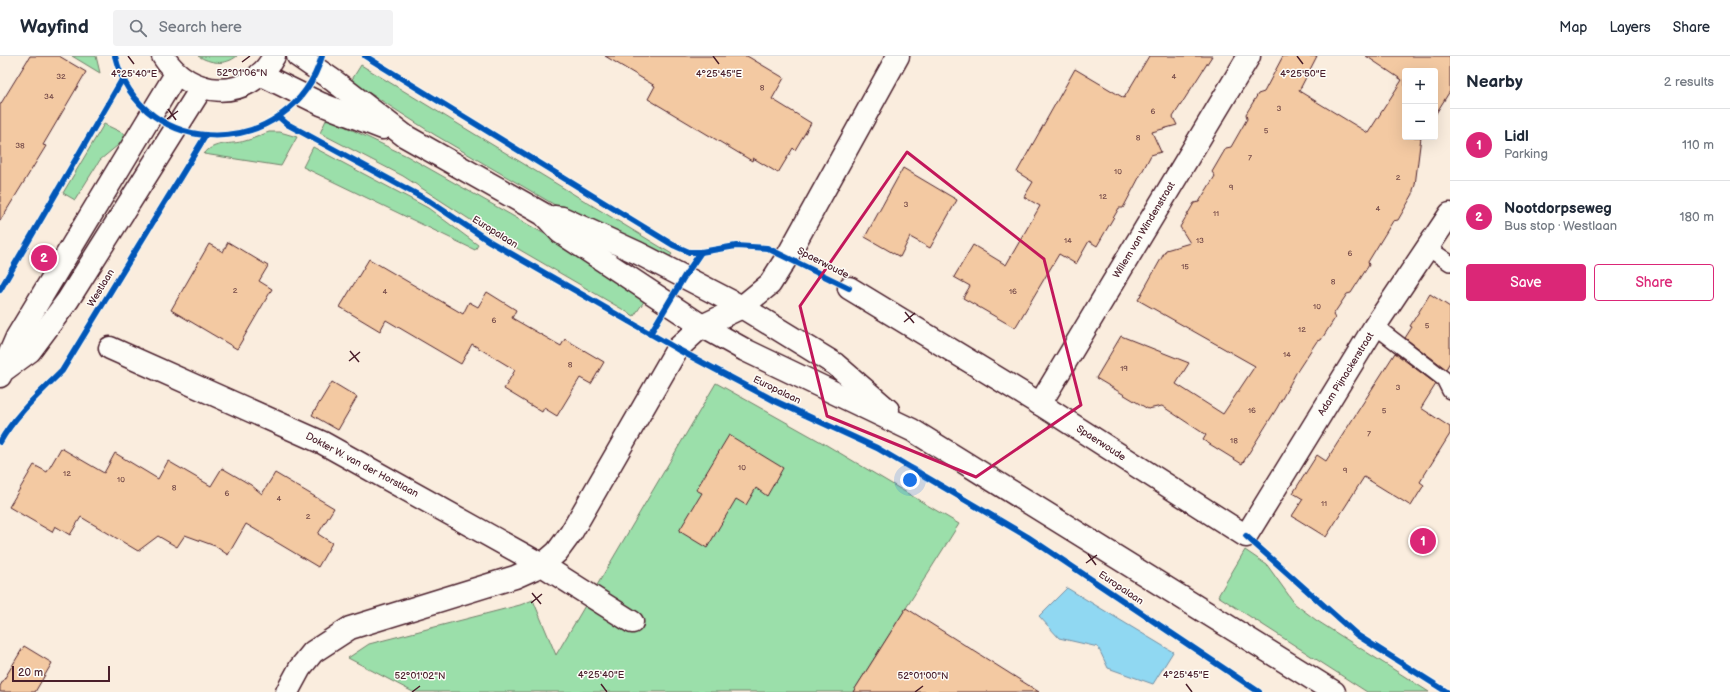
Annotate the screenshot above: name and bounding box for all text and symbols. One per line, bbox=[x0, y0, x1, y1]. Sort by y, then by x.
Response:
search box bbox=[113, 10, 393, 46]
text: Wayfind bbox=[20, 16, 89, 39]
icon: search bbox=[127, 17, 149, 39]
text: Search here bbox=[159, 18, 242, 37]
text: Map bbox=[1559, 19, 1587, 36]
text: Layers bbox=[1609, 19, 1651, 36]
text: Share bbox=[1673, 19, 1710, 36]
text: 52°01'06"N bbox=[216, 67, 268, 79]
text: 4°25'40"E bbox=[111, 68, 158, 80]
text: 4°25'45"E bbox=[696, 68, 743, 80]
text: 4°25'50"E bbox=[1280, 68, 1326, 80]
map controls bbox=[1402, 68, 1438, 140]
button: + bbox=[1402, 68, 1438, 104]
house number: 32 bbox=[56, 72, 66, 81]
house number: 4 bbox=[1172, 72, 1177, 81]
text: Nearby bbox=[1466, 72, 1523, 92]
text: 2 results bbox=[1664, 74, 1714, 90]
house number: 8 bbox=[760, 83, 765, 92]
house number: 34 bbox=[44, 92, 54, 101]
house number: 3 bbox=[1277, 104, 1282, 113]
button: − bbox=[1402, 104, 1438, 140]
house number: 6 bbox=[1151, 107, 1156, 116]
house number: 5 bbox=[1264, 126, 1269, 135]
text: Lidl bbox=[1504, 127, 1529, 146]
house number: 8 bbox=[1136, 133, 1141, 142]
text: 1 bbox=[1476, 137, 1482, 153]
text: 110 m bbox=[1682, 137, 1714, 153]
house number: 38 bbox=[15, 141, 25, 150]
text: Parking bbox=[1504, 146, 1548, 162]
house number: 7 bbox=[1248, 153, 1252, 162]
house number: 10 bbox=[1114, 167, 1122, 176]
house number: 2 bbox=[1396, 173, 1401, 182]
street label: Willem van Windenstraat bbox=[1110, 180, 1178, 280]
house number: 9 bbox=[1229, 183, 1234, 192]
house number: 12 bbox=[1099, 192, 1107, 201]
text: Nootdorpseweg bbox=[1504, 199, 1612, 218]
house number: 3 bbox=[904, 200, 909, 209]
house number: 4 bbox=[1376, 204, 1381, 213]
house number: 11 bbox=[1213, 209, 1219, 218]
text: 2 bbox=[1475, 209, 1483, 225]
text: 180 m bbox=[1679, 209, 1714, 225]
street label: Europalaan bbox=[470, 213, 520, 251]
text: Bus stop · Westlaan bbox=[1504, 218, 1617, 234]
house number: 14 bbox=[1064, 236, 1072, 245]
house number: 13 bbox=[1196, 236, 1204, 245]
pin: 2 bbox=[31, 243, 57, 273]
street label: Spaerwoude bbox=[795, 245, 851, 281]
house number: 6 bbox=[1348, 249, 1353, 258]
house number: 15 bbox=[1181, 262, 1189, 271]
button: Save bbox=[1466, 264, 1586, 301]
button: Share bbox=[1594, 264, 1714, 301]
street label: Westlaan bbox=[85, 267, 117, 309]
house number: 8 bbox=[1331, 277, 1336, 286]
house number: 2 bbox=[233, 286, 238, 295]
house number: 4 bbox=[383, 287, 388, 296]
house number: 16 bbox=[1009, 287, 1017, 296]
house number: 10 bbox=[1313, 302, 1321, 311]
house number: 6 bbox=[492, 316, 497, 325]
house number: 5 bbox=[1425, 321, 1430, 330]
house number: 12 bbox=[1298, 325, 1306, 334]
street label: Adam Pijnackerstraat bbox=[1315, 330, 1377, 418]
house number: 14 bbox=[1283, 350, 1291, 359]
house number: 8 bbox=[568, 360, 573, 369]
house number: 19 bbox=[1120, 364, 1128, 373]
street label: Europalaan bbox=[751, 373, 803, 407]
house number: 3 bbox=[1396, 383, 1401, 392]
house number: 16 bbox=[1248, 406, 1256, 415]
house number: 5 bbox=[1382, 406, 1387, 415]
street label: Spaerwoude bbox=[1074, 423, 1128, 463]
house number: 7 bbox=[1367, 429, 1371, 438]
street label: Dokter W. van der Horstlaan bbox=[304, 430, 421, 500]
house number: 18 bbox=[1230, 436, 1238, 445]
house number: 10 bbox=[738, 463, 746, 472]
house number: 9 bbox=[1343, 466, 1348, 475]
house number: 12 bbox=[63, 469, 71, 478]
your location bbox=[900, 470, 920, 490]
house number: 10 bbox=[117, 475, 125, 484]
house number: 8 bbox=[172, 483, 177, 492]
house number: 6 bbox=[225, 489, 230, 498]
house number: 4 bbox=[277, 494, 282, 503]
house number: 11 bbox=[1321, 499, 1327, 508]
house number: 2 bbox=[306, 512, 311, 521]
pin: 1 bbox=[1410, 526, 1436, 556]
street label: Europalaan bbox=[1096, 569, 1146, 608]
scale bar bbox=[12, 664, 110, 683]
text: 20 m bbox=[18, 666, 43, 679]
text: 4°25'40"E bbox=[578, 669, 625, 681]
text: 4°25'45"E bbox=[1163, 669, 1210, 681]
text: 52°01'02"N bbox=[395, 670, 445, 682]
text: 52°01'00"N bbox=[898, 670, 948, 682]

